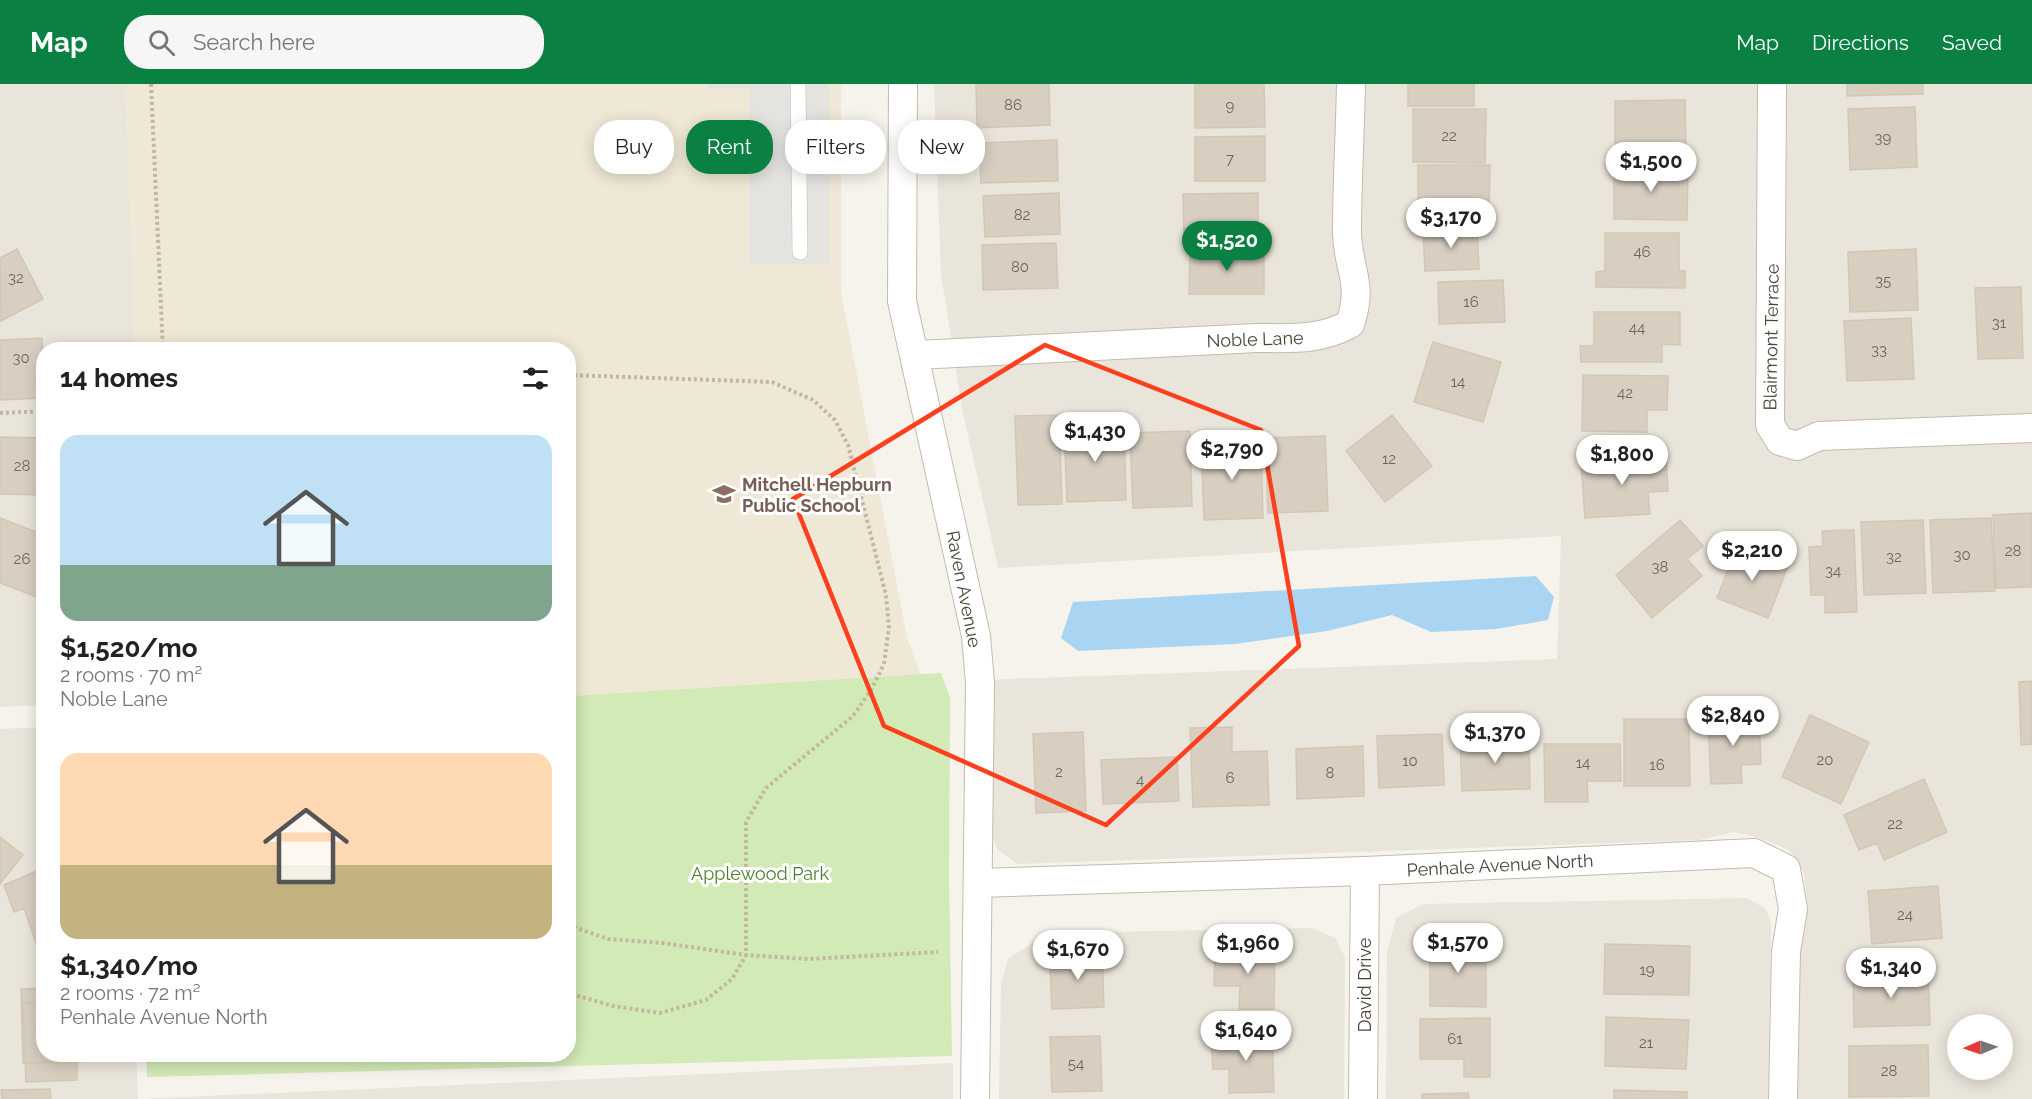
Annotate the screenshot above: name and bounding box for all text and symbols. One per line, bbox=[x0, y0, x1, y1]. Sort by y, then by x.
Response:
search box bbox=[124, 15, 544, 69]
text: Map bbox=[30, 26, 88, 59]
icon: search bbox=[145, 26, 178, 59]
text: Search here bbox=[193, 29, 315, 55]
text: Map bbox=[1736, 30, 1779, 55]
text: Directions bbox=[1812, 30, 1909, 55]
text: Saved bbox=[1942, 30, 2002, 55]
house number: 86 bbox=[1004, 96, 1022, 114]
house number: 9 bbox=[1226, 97, 1235, 115]
chip: Buy bbox=[594, 120, 674, 174]
chip: Rent bbox=[686, 120, 773, 174]
chip: Filters bbox=[785, 120, 886, 174]
chip: New bbox=[898, 120, 985, 174]
house number: 22 bbox=[1441, 127, 1457, 145]
house number: 39 bbox=[1875, 129, 1892, 147]
pin: $1,500 bbox=[1602, 142, 1700, 193]
text: $1,500 bbox=[1620, 149, 1682, 173]
house number: 7 bbox=[1226, 150, 1234, 168]
pin: $3,170 bbox=[1402, 198, 1500, 249]
text: $3,170 bbox=[1420, 205, 1482, 229]
house number: 82 bbox=[1014, 206, 1031, 224]
pin: $1,520 bbox=[1178, 221, 1276, 272]
text: $1,520 bbox=[1196, 228, 1258, 252]
house number: 46 bbox=[1633, 243, 1651, 261]
house number: 80 bbox=[1011, 258, 1029, 276]
street label: Blairmont Terrace bbox=[1759, 263, 1783, 411]
house number: 32 bbox=[8, 269, 24, 287]
house number: 35 bbox=[1875, 272, 1891, 290]
house number: 16 bbox=[1463, 293, 1479, 311]
house number: 31 bbox=[1992, 314, 2007, 332]
house number: 44 bbox=[1629, 319, 1645, 337]
street label: Noble Lane bbox=[1206, 327, 1304, 351]
house number: 33 bbox=[1871, 341, 1887, 359]
house number: 30 bbox=[12, 349, 30, 367]
icon: filters bbox=[519, 362, 552, 395]
text: 14 homes bbox=[60, 363, 178, 393]
house number: 14 bbox=[1451, 373, 1465, 391]
house number: 42 bbox=[1617, 384, 1633, 402]
pin: $1,430 bbox=[1046, 412, 1144, 463]
text: $1,430 bbox=[1064, 419, 1126, 443]
pin: $2,790 bbox=[1183, 430, 1281, 481]
pin: $1,800 bbox=[1573, 435, 1671, 486]
text: $2,790 bbox=[1200, 437, 1264, 461]
text: $1,800 bbox=[1590, 442, 1654, 466]
house number: 12 bbox=[1382, 450, 1396, 468]
house number: 28 bbox=[14, 457, 30, 475]
icon: home bbox=[252, 474, 360, 582]
place label: Mitchell Hepburn Public School bbox=[742, 474, 892, 516]
school or university icon: Mitchell Hepburn Public School bbox=[711, 481, 737, 507]
street label: Raven Avenue bbox=[942, 529, 986, 650]
pin: $2,210 bbox=[1703, 531, 1801, 582]
text: $2,210 bbox=[1721, 538, 1783, 562]
house number: 28 bbox=[2005, 542, 2021, 560]
house number: 30 bbox=[1953, 546, 1971, 564]
house number: 32 bbox=[1886, 548, 1902, 566]
house number: 26 bbox=[14, 550, 30, 568]
house number: 38 bbox=[1652, 558, 1669, 576]
house number: 34 bbox=[1825, 562, 1841, 580]
text: $1,520/mo bbox=[60, 633, 197, 663]
text: 2 rooms · 70 m² bbox=[60, 663, 202, 687]
text: Noble Lane bbox=[60, 687, 168, 711]
pin: $2,840 bbox=[1684, 696, 1782, 747]
text: $2,840 bbox=[1701, 703, 1765, 727]
pin: $1,370 bbox=[1446, 713, 1544, 764]
text: $1,370 bbox=[1464, 720, 1526, 744]
house number: 20 bbox=[1817, 751, 1834, 769]
house number: 10 bbox=[1402, 752, 1418, 770]
house number: 14 bbox=[1576, 754, 1590, 772]
house number: 16 bbox=[1649, 756, 1665, 774]
house number: 2 bbox=[1055, 763, 1063, 781]
house number: 8 bbox=[1326, 764, 1335, 782]
house number: 6 bbox=[1225, 769, 1235, 787]
house number: 4 bbox=[1136, 771, 1144, 789]
icon: home bbox=[252, 792, 360, 900]
house number: 22 bbox=[1887, 815, 1903, 833]
street label: Penhale Avenue North bbox=[1406, 850, 1594, 880]
park label: Applewood Park bbox=[691, 863, 829, 884]
house number: 24 bbox=[1897, 906, 1913, 924]
pin: $1,570 bbox=[1409, 923, 1507, 974]
pin: $1,960 bbox=[1199, 924, 1297, 975]
pin: $1,670 bbox=[1029, 930, 1127, 981]
text: $1,570 bbox=[1427, 930, 1489, 954]
text: $1,960 bbox=[1216, 931, 1280, 955]
text: $1,670 bbox=[1047, 937, 1109, 961]
street label: David Drive bbox=[1354, 937, 1375, 1032]
pin: $1,340 bbox=[1842, 948, 1940, 999]
text: $1,340/mo bbox=[60, 951, 198, 981]
text: $1,340 bbox=[1860, 955, 1922, 979]
house number: 19 bbox=[1639, 961, 1655, 979]
text: 2 rooms · 72 m² bbox=[60, 981, 200, 1005]
text: Penhale Avenue North bbox=[60, 1005, 268, 1029]
pin: $1,640 bbox=[1197, 1011, 1295, 1062]
north arrow bbox=[1947, 1014, 2013, 1080]
map controls bbox=[1947, 1014, 2013, 1080]
text: $1,640 bbox=[1214, 1018, 1278, 1042]
house number: 61 bbox=[1447, 1030, 1463, 1048]
house number: 21 bbox=[1639, 1034, 1654, 1052]
house number: 54 bbox=[1068, 1055, 1084, 1073]
house number: 28 bbox=[1881, 1062, 1897, 1080]

